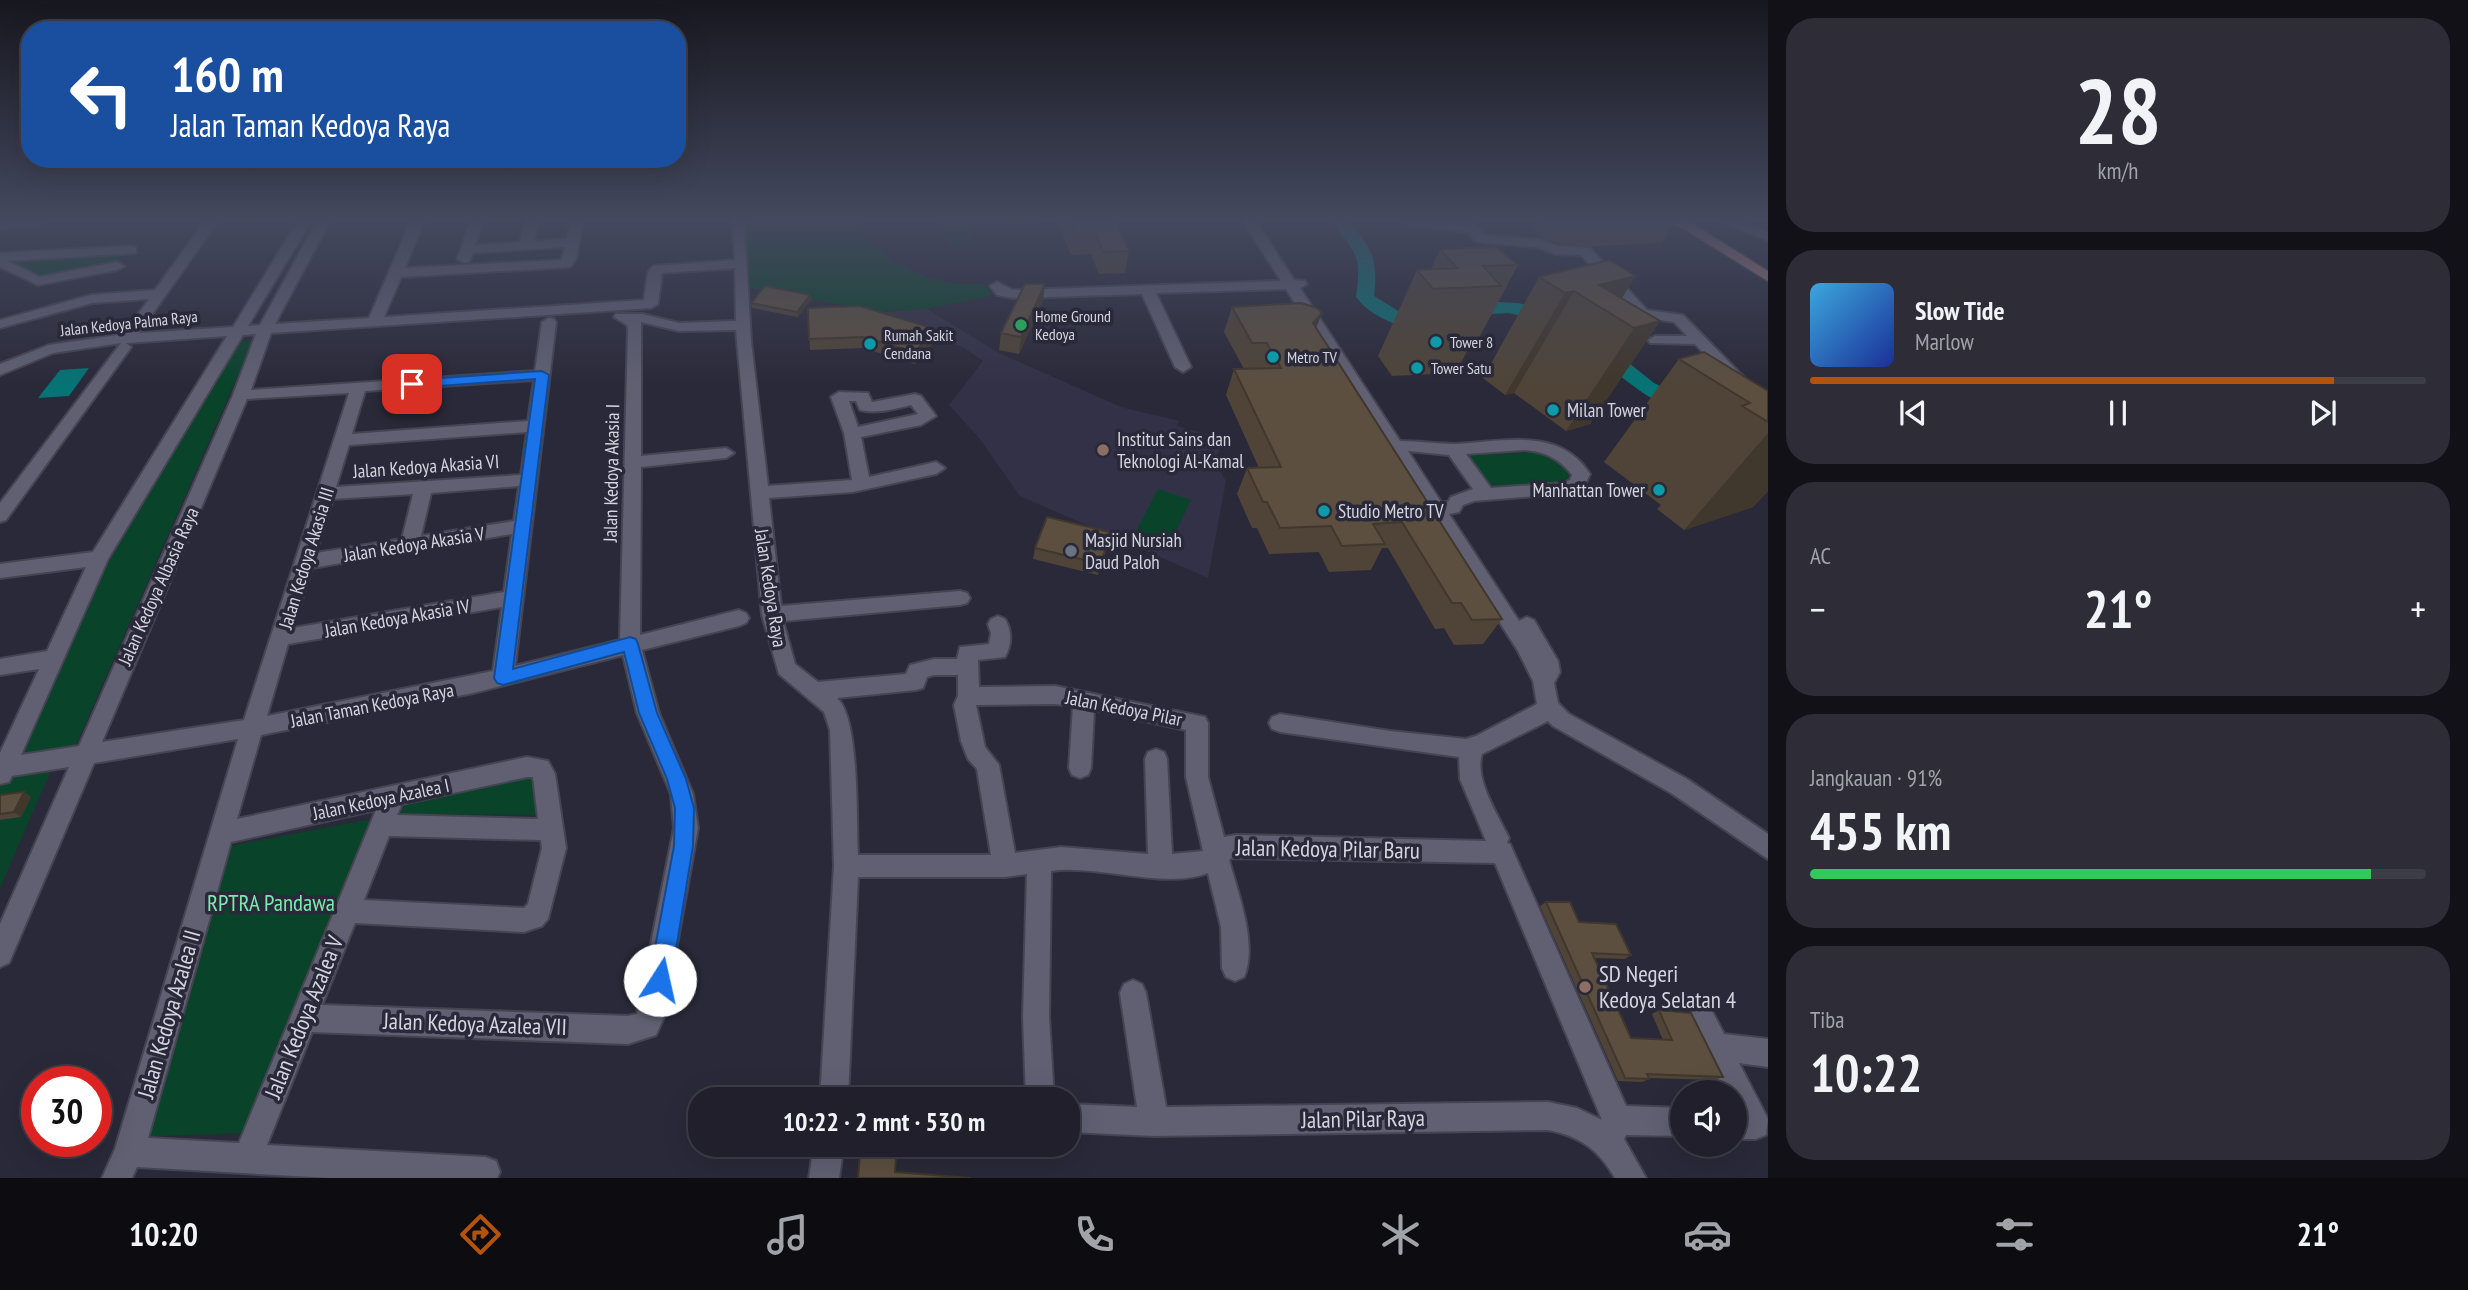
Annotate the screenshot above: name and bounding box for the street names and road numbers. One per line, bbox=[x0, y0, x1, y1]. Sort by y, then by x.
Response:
street label: Jalan Kedoya Palma Raya bbox=[58, 306, 199, 340]
street label: Jalan Kedoya Akasia I bbox=[598, 404, 624, 543]
street label: Jalan Kedoya Akasia VI bbox=[351, 449, 500, 483]
street label: Jalan Kedoya Akasia III bbox=[273, 484, 339, 633]
street label: Jalan Kedoya Albasia Raya bbox=[112, 503, 204, 670]
street label: Jalan Kedoya Akasia V bbox=[341, 521, 486, 567]
street label: Jalan Kedoya Raya bbox=[750, 526, 792, 649]
street label: Jalan Kedoya Akasia IV bbox=[322, 593, 472, 643]
street label: Jalan Taman Kedoya Raya bbox=[287, 677, 456, 733]
street label: Jalan Kedoya Pilar bbox=[1063, 685, 1185, 731]
street label: Jalan Kedoya Azalea I bbox=[310, 773, 451, 825]
street label: Jalan Kedoya Pilar Baru bbox=[1235, 832, 1420, 865]
street label: Jalan Kedoya Azalea II bbox=[130, 926, 206, 1102]
street label: Jalan Kedoya Azalea V bbox=[257, 931, 350, 1103]
street label: Jalan Kedoya Azalea VII bbox=[382, 1006, 567, 1041]
street label: Jalan Pilar Raya bbox=[1300, 1103, 1425, 1134]

